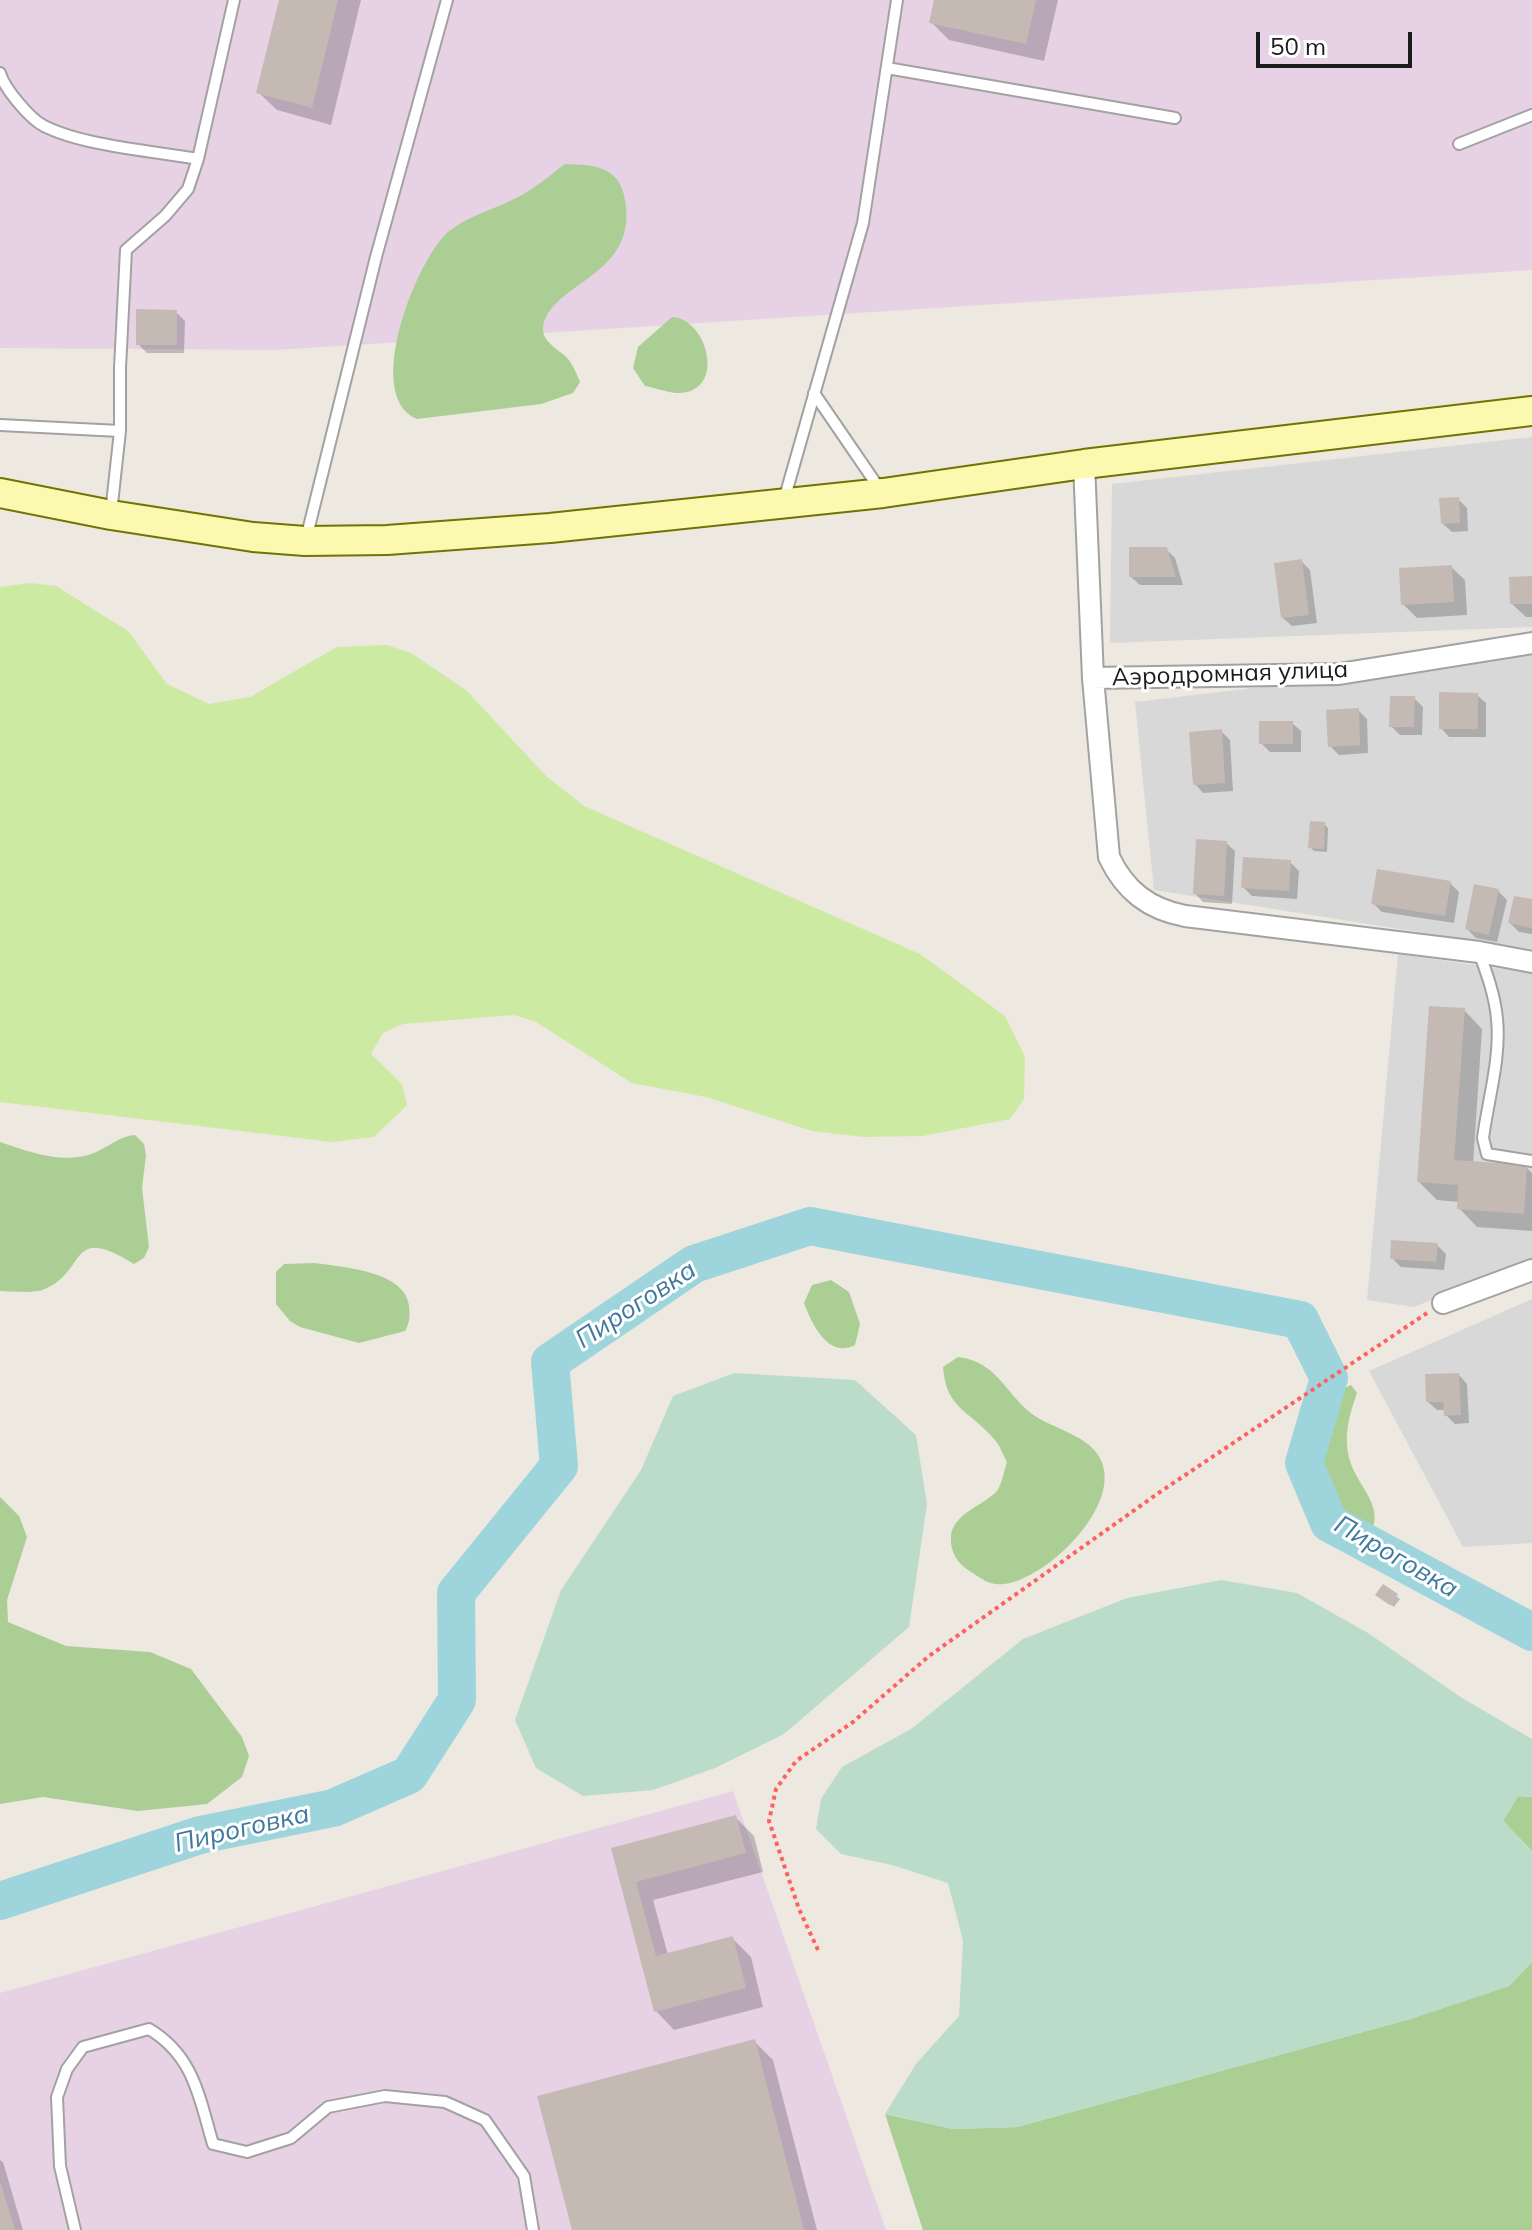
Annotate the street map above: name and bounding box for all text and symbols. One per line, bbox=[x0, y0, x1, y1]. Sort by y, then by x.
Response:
scale bar bbox=[1260, 16, 1416, 66]
text: 50 m bbox=[1270, 31, 1326, 61]
street label: Аэродромная улица bbox=[1111, 655, 1349, 693]
water label: Пироговка bbox=[570, 1255, 702, 1355]
water label: Пироговка bbox=[1329, 1509, 1463, 1605]
water label: Пироговка bbox=[172, 1798, 312, 1860]

